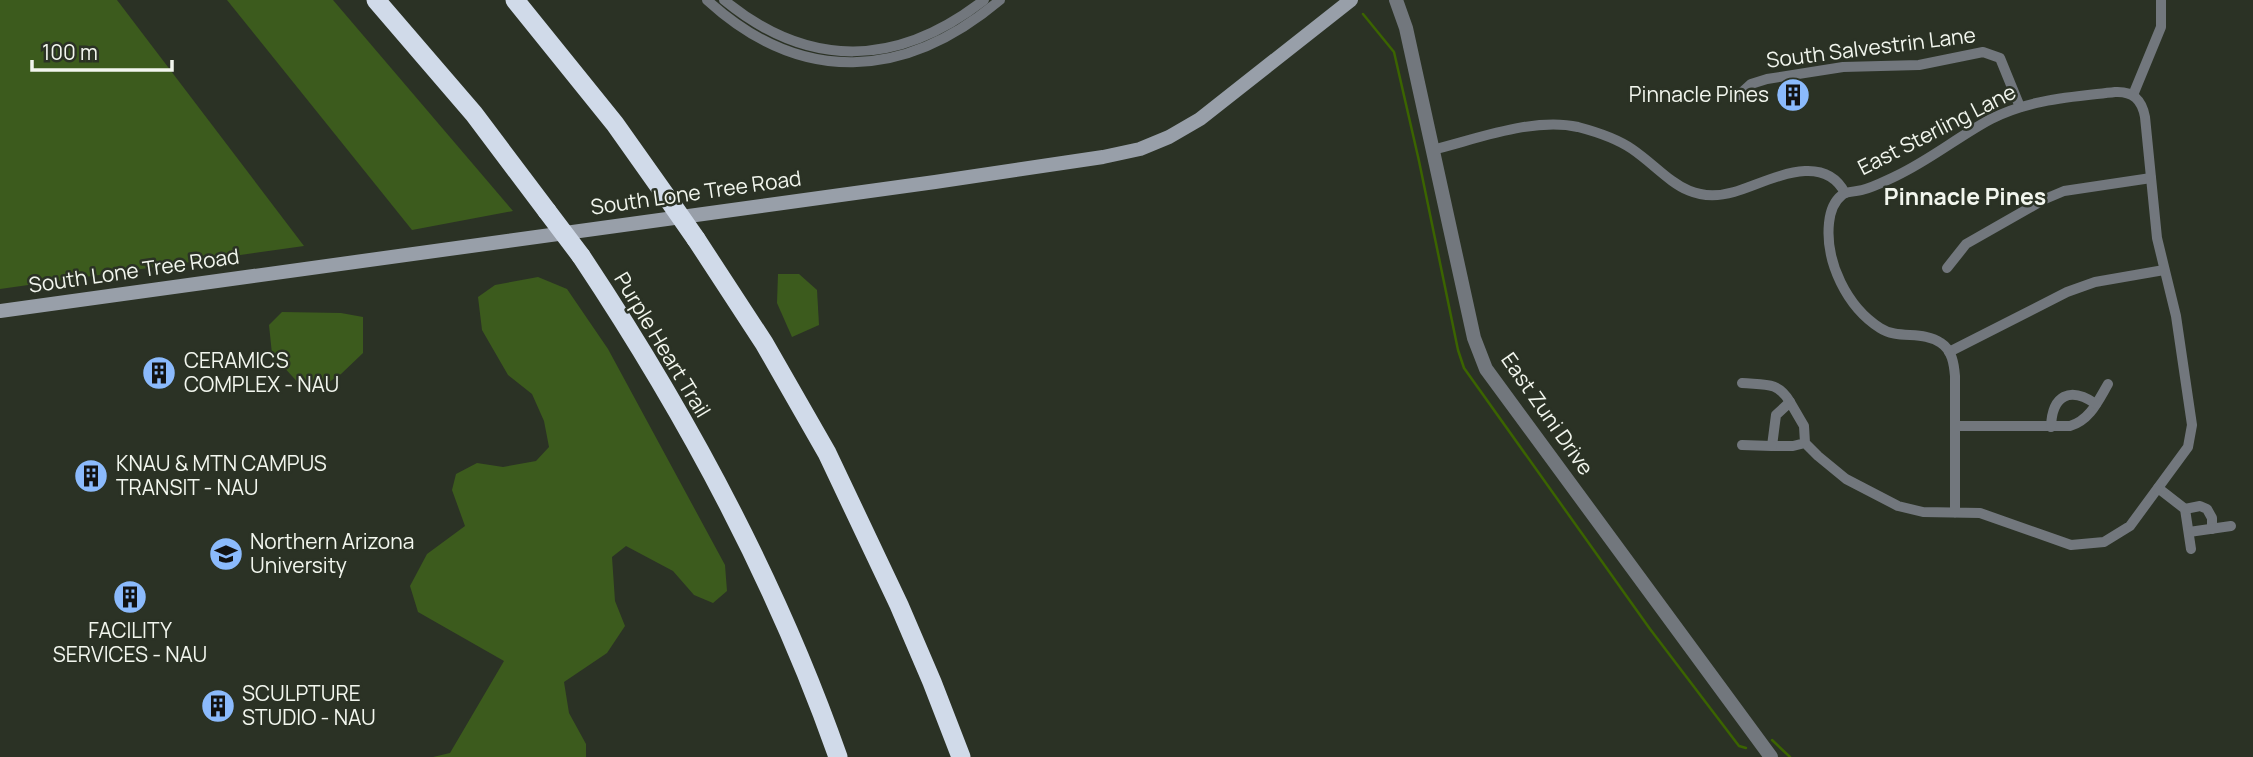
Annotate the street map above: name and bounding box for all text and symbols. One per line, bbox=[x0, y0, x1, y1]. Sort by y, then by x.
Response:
street label: South Salvestrin Lane bbox=[1765, 20, 1977, 74]
scale bar bbox=[32, 28, 172, 72]
text: 100 m bbox=[42, 38, 98, 66]
building icon: Pinnacle Pines bbox=[1774, 76, 1812, 114]
street label: East Sterling Lane bbox=[1853, 77, 2020, 181]
place label: Pinnacle Pines bbox=[1629, 80, 1769, 108]
street label: South Lone Tree Road bbox=[589, 163, 803, 221]
district label: Pinnacle Pines bbox=[1884, 180, 2046, 212]
street label: South Lone Tree Road bbox=[27, 241, 241, 299]
street label: Purple Heart Trail bbox=[608, 267, 717, 422]
place label: CERAMICS COMPLEX - NAU bbox=[184, 346, 339, 398]
street label: East Zuni Drive bbox=[1495, 347, 1600, 480]
building icon: CERAMICS COMPLEX - NAU bbox=[140, 354, 178, 392]
place label: KNAU & MTN CAMPUS TRANSIT - NAU bbox=[116, 449, 327, 501]
building icon: KNAU & MTN CAMPUS TRANSIT - NAU bbox=[72, 457, 110, 495]
place label: Northern Arizona University bbox=[250, 527, 414, 579]
school or university icon: Northern Arizona University bbox=[207, 535, 245, 573]
building icon: FACILITY SERVICES - NAU bbox=[111, 578, 149, 616]
place label: FACILITY SERVICES - NAU bbox=[53, 616, 207, 668]
place label: SCULPTURE STUDIO - NAU bbox=[242, 679, 376, 731]
building icon: SCULPTURE STUDIO - NAU bbox=[199, 687, 237, 725]

